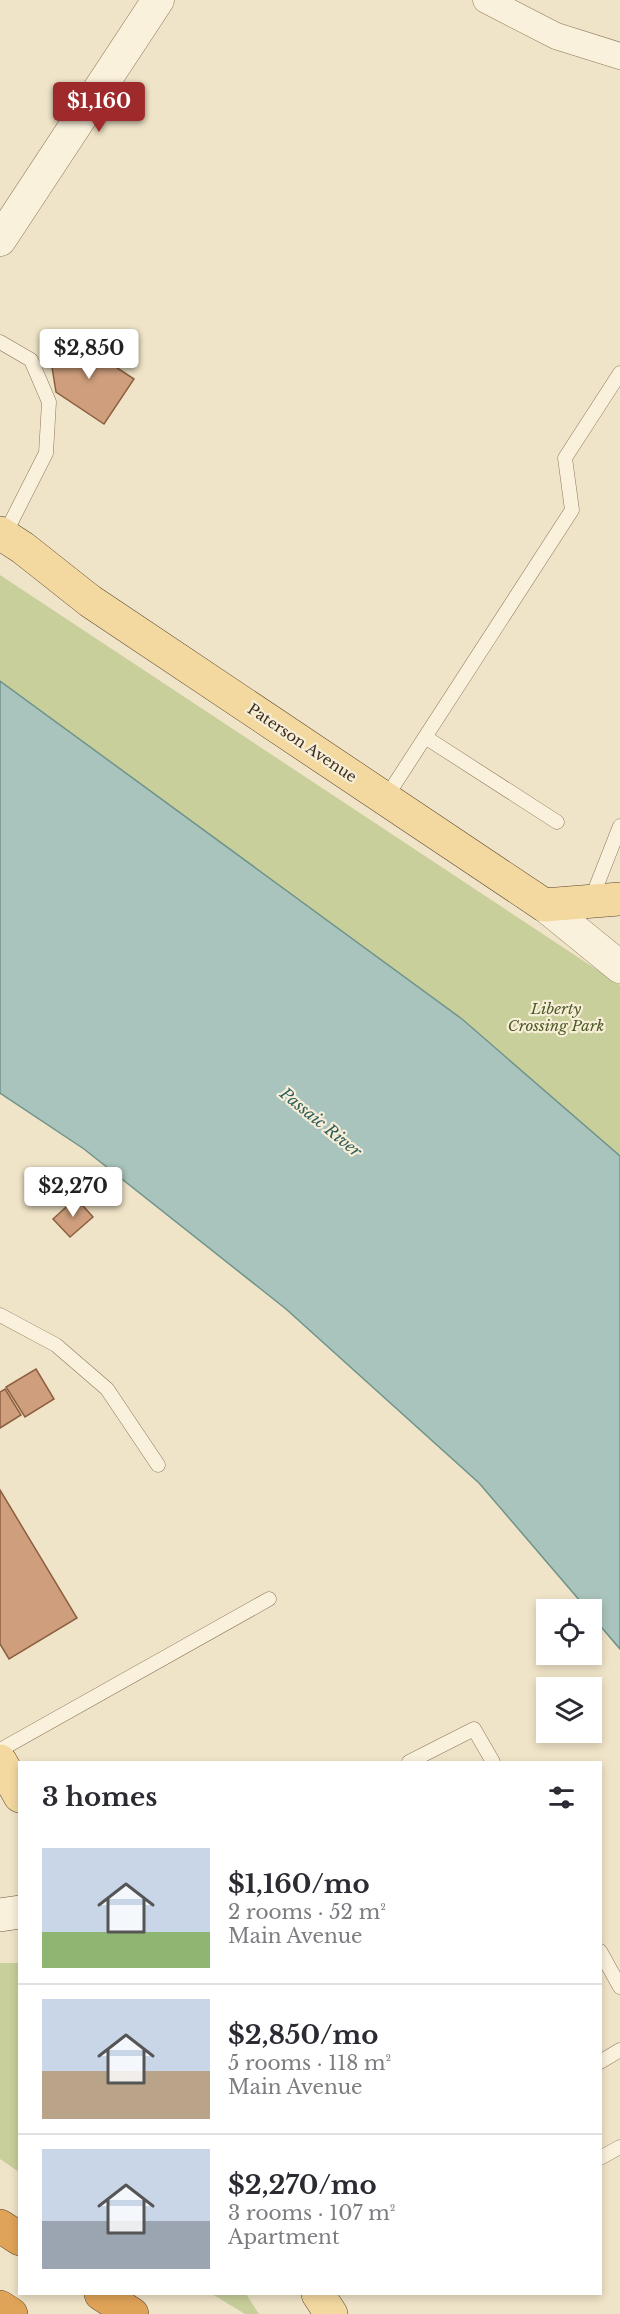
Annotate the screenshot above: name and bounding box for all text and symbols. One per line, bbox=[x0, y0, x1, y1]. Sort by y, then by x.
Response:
pin: $1,160 bbox=[50, 82, 148, 133]
text: $1,160 bbox=[67, 89, 131, 113]
pin: $2,850 bbox=[40, 329, 138, 380]
text: $2,850 bbox=[54, 336, 124, 360]
street label: Paterson Avenue bbox=[244, 699, 361, 786]
park label: Liberty Crossing Park bbox=[508, 999, 604, 1035]
water label: Passaic River bbox=[275, 1082, 366, 1161]
pin: $2,270 bbox=[24, 1167, 122, 1218]
text: $2,270 bbox=[38, 1174, 108, 1198]
map controls bbox=[536, 1599, 602, 1743]
button: locate bbox=[536, 1599, 602, 1665]
button: layers bbox=[536, 1677, 602, 1743]
text: 3 homes bbox=[42, 1781, 157, 1813]
icon: filters bbox=[545, 1781, 578, 1814]
text: $1,160/mo bbox=[228, 1868, 370, 1900]
icon: home bbox=[90, 1872, 162, 1944]
text: 2 rooms · 52 m² bbox=[228, 1900, 386, 1924]
text: Main Avenue bbox=[228, 1924, 363, 1948]
text: $2,850/mo bbox=[228, 2019, 378, 2051]
icon: home bbox=[90, 2023, 162, 2095]
text: 5 rooms · 118 m² bbox=[228, 2051, 391, 2075]
text: Main Avenue bbox=[228, 2075, 363, 2099]
text: $2,270/mo bbox=[228, 2169, 377, 2201]
icon: home bbox=[90, 2173, 162, 2245]
text: 3 rooms · 107 m² bbox=[228, 2201, 395, 2225]
text: Apartment bbox=[228, 2225, 339, 2249]

